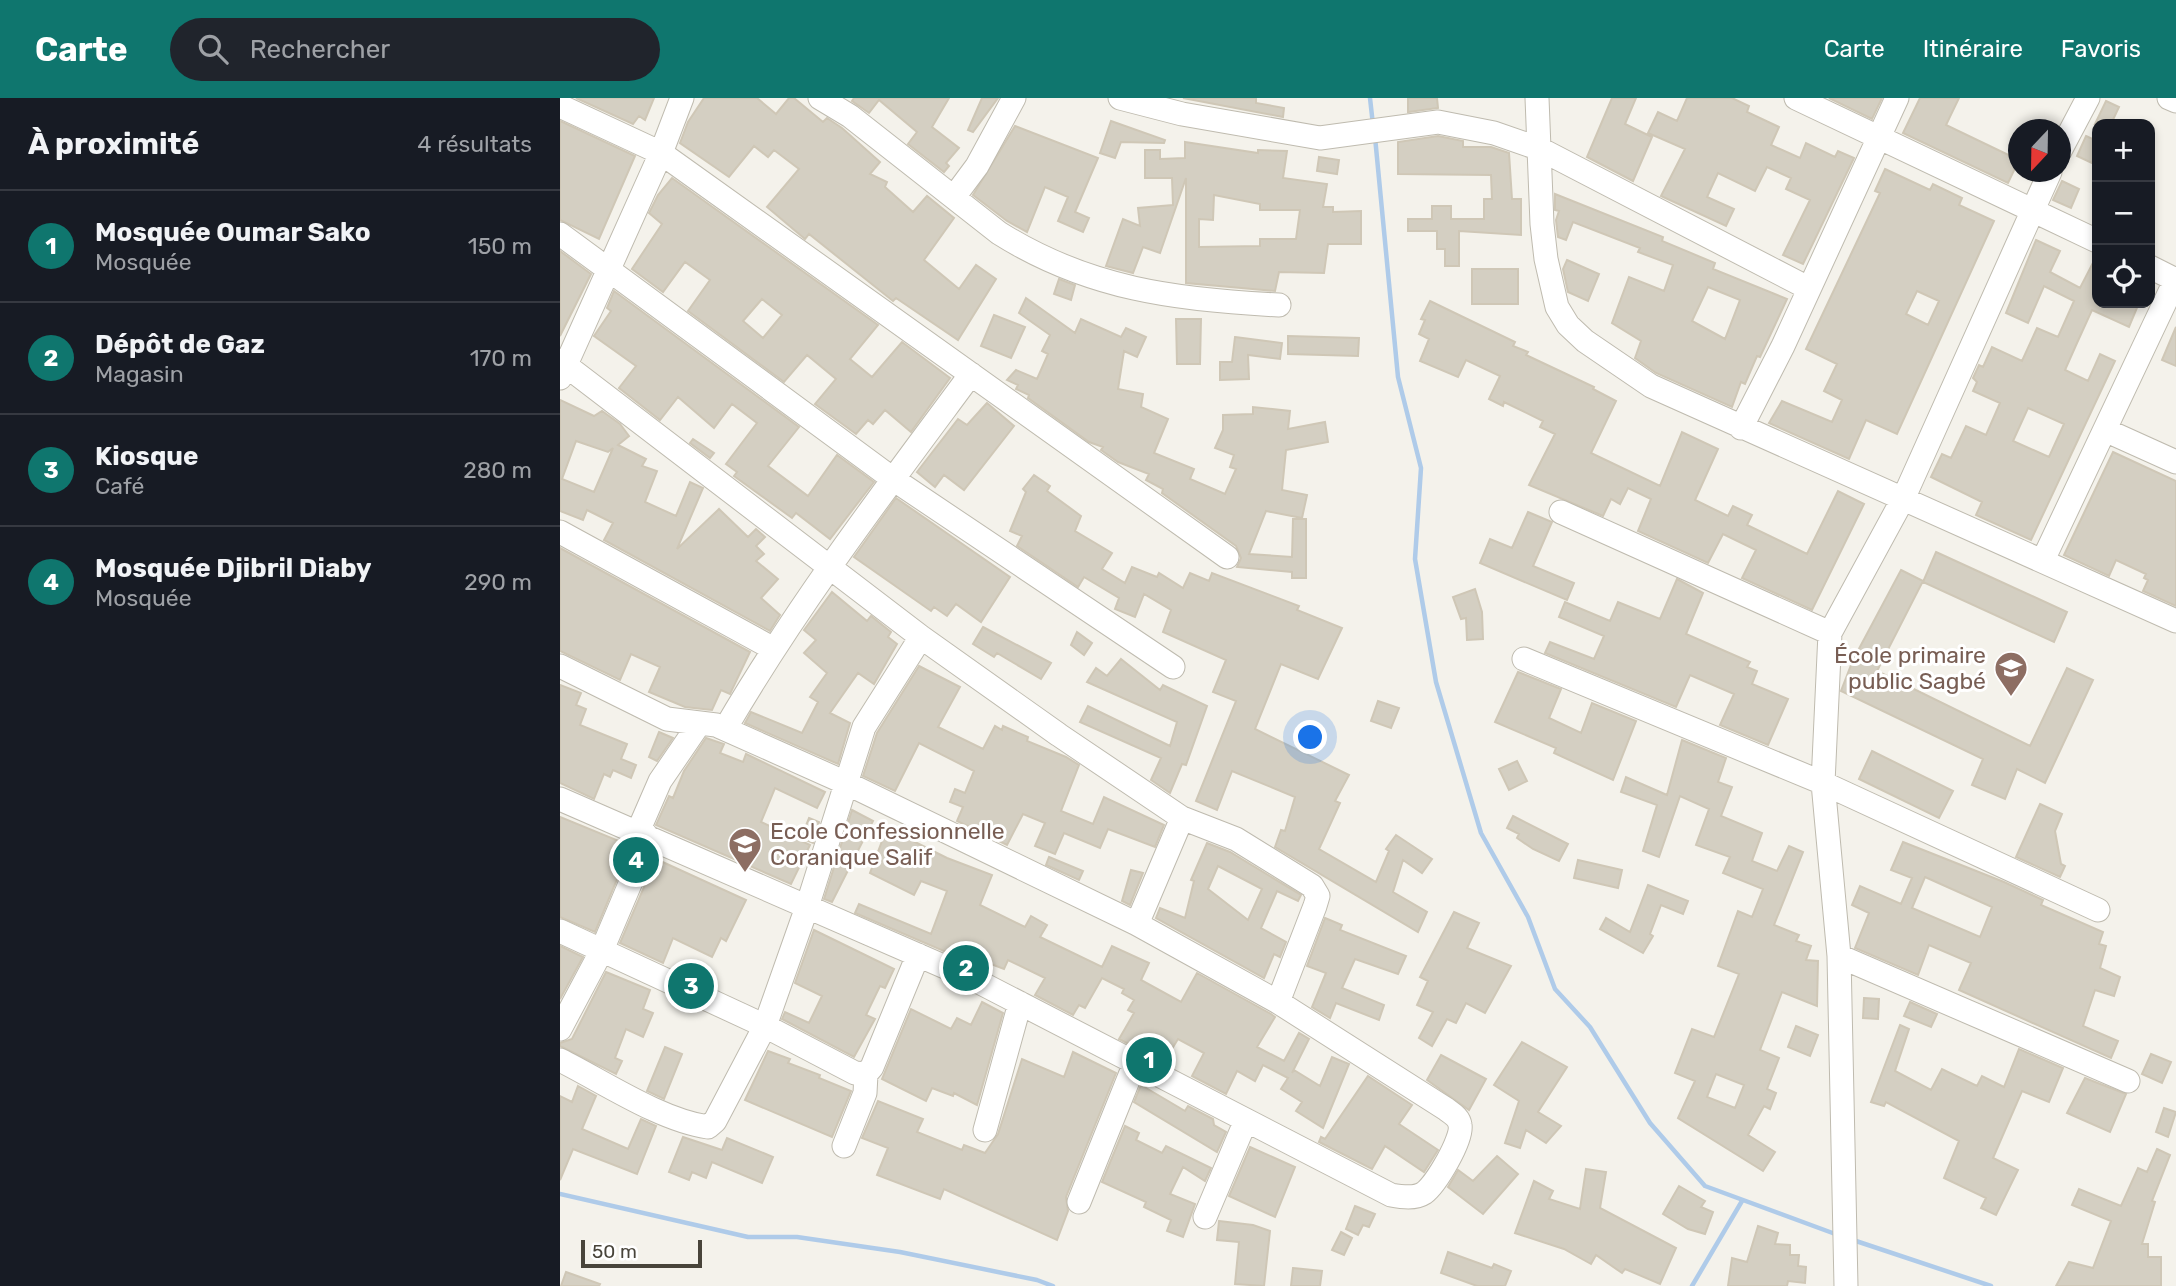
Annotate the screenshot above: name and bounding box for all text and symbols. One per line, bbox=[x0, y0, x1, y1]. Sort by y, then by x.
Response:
search box bbox=[170, 18, 660, 81]
text: Carte bbox=[35, 30, 128, 69]
icon: search bbox=[194, 30, 232, 68]
text: Rechercher bbox=[250, 34, 390, 65]
text: Carte bbox=[1824, 35, 1885, 63]
text: Itinéraire bbox=[1923, 35, 2023, 63]
text: Favoris bbox=[2061, 35, 2141, 63]
north arrow bbox=[2008, 119, 2071, 182]
map controls bbox=[2092, 119, 2155, 308]
button: + bbox=[2092, 119, 2155, 182]
text: À proximité bbox=[28, 126, 199, 162]
text: 4 résultats bbox=[417, 130, 532, 158]
button: − bbox=[2092, 182, 2155, 245]
text: Mosquée Oumar Sako bbox=[95, 217, 371, 248]
text: 1 bbox=[45, 232, 57, 260]
text: 150 m bbox=[468, 232, 532, 260]
button: locate bbox=[2092, 245, 2155, 308]
text: Mosquée bbox=[95, 248, 192, 276]
text: Dépôt de Gaz bbox=[95, 329, 265, 360]
text: 2 bbox=[44, 344, 58, 372]
text: 170 m bbox=[470, 344, 532, 372]
text: Magasin bbox=[95, 360, 184, 388]
text: Kiosque bbox=[95, 441, 198, 472]
text: 3 bbox=[43, 456, 59, 484]
text: 280 m bbox=[463, 456, 532, 484]
text: Café bbox=[95, 472, 144, 500]
text: Mosquée Djibril Diaby bbox=[95, 553, 372, 584]
text: 4 bbox=[43, 568, 59, 596]
text: 290 m bbox=[464, 568, 532, 596]
text: Mosquée bbox=[95, 584, 192, 612]
place label: École primaire public Sagbé bbox=[1834, 641, 1986, 695]
school or university icon: École primaire public Sagbé bbox=[1992, 649, 2030, 698]
your location bbox=[1293, 720, 1327, 754]
place label: Ecole Confessionnelle Coranique Salif bbox=[770, 817, 1005, 871]
school or university icon: Ecole Confessionnelle Coranique Salif bbox=[726, 825, 764, 874]
pin: 4 bbox=[613, 834, 659, 886]
pin: 2 bbox=[943, 942, 989, 994]
pin: 3 bbox=[668, 960, 714, 1012]
pin: 1 bbox=[1126, 1034, 1172, 1086]
scale bar bbox=[581, 1237, 702, 1269]
text: 50 m bbox=[592, 1240, 637, 1263]

